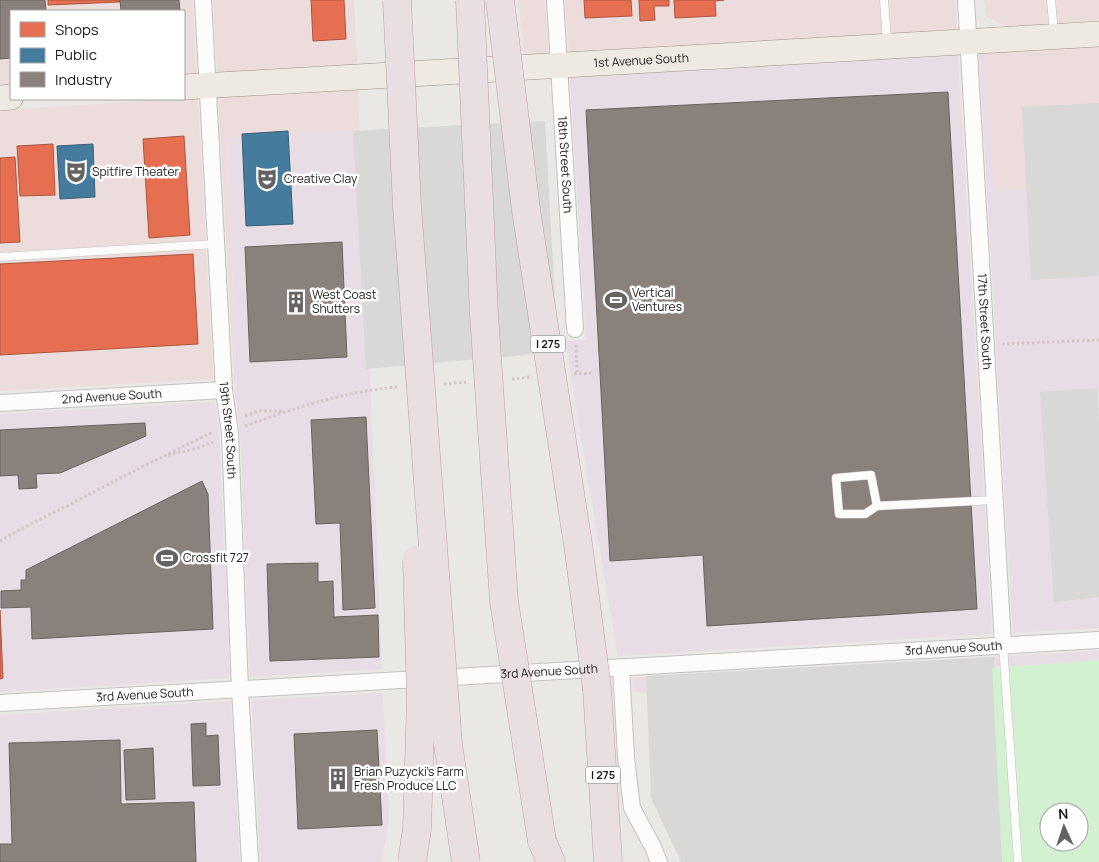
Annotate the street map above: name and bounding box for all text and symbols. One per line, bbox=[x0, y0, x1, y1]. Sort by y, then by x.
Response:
legend bbox=[10, 10, 185, 100]
text: Shops bbox=[55, 19, 99, 40]
text: Public bbox=[55, 44, 97, 65]
street label: 1st Avenue South bbox=[593, 49, 689, 71]
text: Industry bbox=[55, 69, 112, 90]
street label: 18th Street South bbox=[554, 116, 577, 214]
theatre icon: Spitfire Theater bbox=[63, 159, 89, 185]
place label: Spitfire Theater bbox=[92, 163, 179, 180]
theatre icon: Creative Clay bbox=[254, 166, 280, 192]
place label: Creative Clay bbox=[284, 170, 358, 187]
street label: 17th Street South bbox=[974, 273, 996, 370]
place label: Vertical Ventures bbox=[632, 284, 682, 315]
place label: West Coast Shutters bbox=[312, 286, 377, 317]
sports icon: Vertical Ventures bbox=[603, 287, 629, 313]
building icon: West Coast Shutters bbox=[283, 289, 309, 315]
road number: I 275 bbox=[530, 336, 566, 352]
street label: 19th Street South bbox=[216, 381, 241, 479]
street label: 2nd Avenue South bbox=[61, 385, 162, 407]
sports icon: Crossfit 727 bbox=[154, 545, 180, 571]
place label: Crossfit 727 bbox=[183, 549, 249, 566]
street label: 3rd Avenue South bbox=[904, 637, 1003, 659]
street label: 3rd Avenue South bbox=[500, 660, 598, 682]
street label: 3rd Avenue South bbox=[96, 683, 194, 705]
place label: Brian Puzycki's Farm Fresh Produce LLC bbox=[354, 763, 464, 794]
building icon: Brian Puzycki's Farm Fresh Produce LLC bbox=[325, 766, 351, 792]
road number: I 275 bbox=[586, 766, 620, 784]
north arrow bbox=[1039, 802, 1089, 852]
text: N bbox=[1058, 804, 1069, 823]

